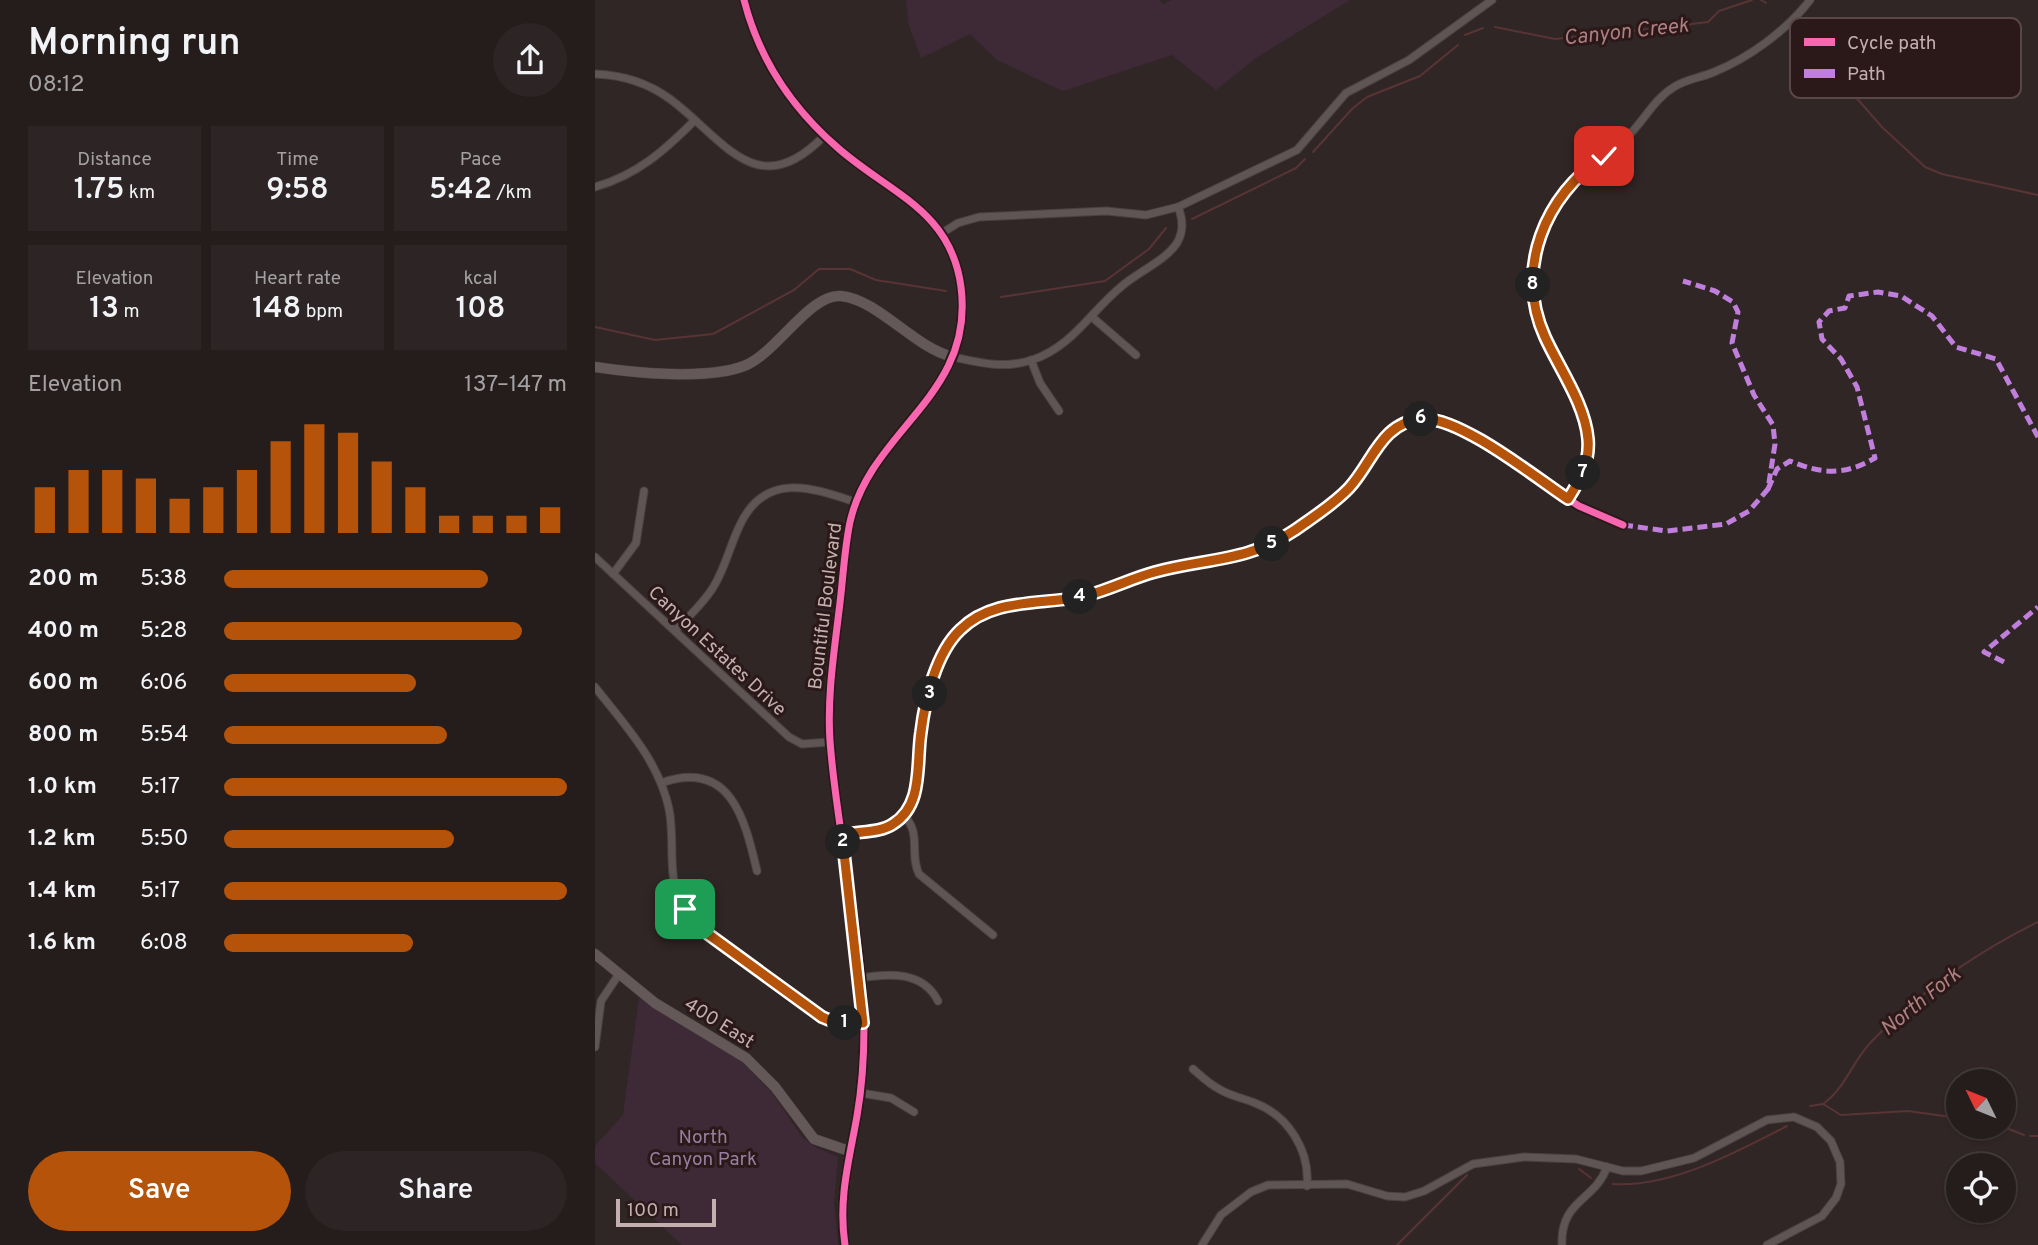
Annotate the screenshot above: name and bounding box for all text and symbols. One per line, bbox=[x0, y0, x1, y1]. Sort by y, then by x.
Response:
water label: Canyon Creek bbox=[1562, 12, 1690, 52]
legend bbox=[1790, 18, 2021, 98]
text: Morning run bbox=[28, 20, 241, 69]
button: share bbox=[493, 23, 567, 97]
text: Cycle path bbox=[1847, 32, 1936, 56]
text: Path bbox=[1847, 63, 1886, 87]
text: 08:12 bbox=[28, 71, 85, 100]
pin bbox=[1574, 126, 1634, 186]
icon: check bbox=[1585, 137, 1623, 175]
text: Distance bbox=[77, 148, 152, 172]
text: Time bbox=[276, 148, 319, 172]
text: Pace bbox=[460, 148, 501, 172]
text: 1.75 bbox=[74, 172, 124, 209]
text: 9:58 bbox=[266, 172, 329, 209]
text: 5:42 bbox=[429, 172, 492, 209]
text: km bbox=[124, 181, 155, 205]
text: /km bbox=[492, 181, 532, 205]
text: Elevation bbox=[75, 267, 154, 291]
text: Heart rate bbox=[254, 267, 341, 291]
text: kcal bbox=[464, 267, 497, 291]
pin: 8 bbox=[1515, 268, 1551, 302]
text: 8 bbox=[1527, 272, 1538, 296]
text: 13 bbox=[89, 291, 119, 328]
text: 148 bbox=[252, 291, 301, 328]
text: 108 bbox=[456, 291, 506, 328]
text: m bbox=[119, 300, 140, 324]
text: bpm bbox=[301, 300, 343, 324]
text: Elevation bbox=[28, 371, 123, 400]
text: 137–147 m bbox=[464, 371, 567, 400]
pin: 6 bbox=[1403, 402, 1439, 436]
text: 6 bbox=[1415, 406, 1426, 430]
pin: 7 bbox=[1565, 456, 1601, 490]
text: 7 bbox=[1577, 460, 1588, 484]
street label: Bountiful Boulevard bbox=[804, 521, 848, 691]
pin: 5 bbox=[1255, 526, 1289, 562]
text: 5 bbox=[1266, 531, 1277, 555]
text: 200 m bbox=[28, 565, 98, 594]
text: 5:38 bbox=[140, 565, 187, 594]
pin: 4 bbox=[1063, 580, 1098, 614]
street label: Canyon Estates Drive bbox=[642, 581, 791, 722]
text: 4 bbox=[1073, 584, 1086, 608]
text: 400 m bbox=[28, 617, 99, 646]
text: 5:28 bbox=[140, 617, 188, 646]
text: 600 m bbox=[28, 669, 98, 698]
text: 6:06 bbox=[140, 669, 187, 698]
pin: 3 bbox=[913, 676, 947, 712]
text: 3 bbox=[924, 681, 935, 705]
text: 800 m bbox=[28, 721, 98, 750]
text: 5:54 bbox=[140, 721, 188, 750]
text: 1.0 km bbox=[28, 773, 97, 802]
text: 5:17 bbox=[140, 773, 180, 802]
pin: 2 bbox=[825, 824, 861, 860]
text: 1.2 km bbox=[28, 825, 96, 854]
text: 5:50 bbox=[140, 825, 188, 854]
text: 2 bbox=[837, 829, 848, 853]
text: 1.4 km bbox=[28, 877, 96, 906]
text: 5:17 bbox=[140, 877, 180, 906]
pin bbox=[655, 879, 715, 939]
icon: arrive bbox=[666, 890, 704, 928]
text: 1.6 km bbox=[28, 929, 96, 958]
text: 6:08 bbox=[140, 929, 188, 958]
water label: North Fork bbox=[1875, 961, 1967, 1043]
street label: 400 East bbox=[680, 993, 758, 1054]
pin: 1 bbox=[827, 1006, 863, 1040]
text: 1 bbox=[841, 1010, 848, 1034]
north arrow bbox=[1946, 1069, 2016, 1139]
map controls bbox=[1946, 1069, 2016, 1223]
park label: North Canyon Park bbox=[649, 1126, 757, 1172]
button: Save bbox=[28, 1151, 291, 1231]
button: Share bbox=[305, 1151, 567, 1231]
button: locate bbox=[1946, 1153, 2016, 1223]
scale bar bbox=[616, 1196, 716, 1228]
text: 100 m bbox=[627, 1199, 679, 1223]

